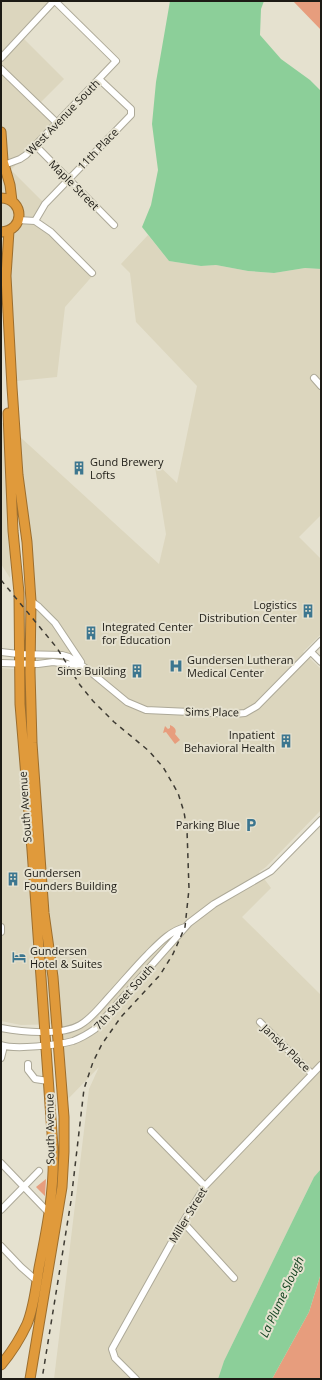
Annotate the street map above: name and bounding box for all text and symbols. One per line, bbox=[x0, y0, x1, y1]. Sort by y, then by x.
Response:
street label: West Avenue South bbox=[23, 76, 103, 158]
street label: 11th Place bbox=[74, 124, 121, 173]
street label: Maple Street bbox=[46, 156, 103, 213]
place label: Gund Brewery Lofts bbox=[90, 454, 164, 482]
building icon: Gund Brewery Lofts bbox=[71, 460, 87, 476]
place label: Logistics Distribution Center bbox=[199, 597, 297, 625]
building icon: Logistics Distribution Center bbox=[300, 603, 316, 619]
place label: Integrated Center for Education bbox=[102, 619, 193, 647]
building icon: Integrated Center for Education bbox=[83, 625, 99, 641]
place label: Gundersen Lutheran Medical Center bbox=[187, 652, 294, 680]
hospital icon: Gundersen Lutheran Medical Center bbox=[168, 658, 184, 674]
place label: Sims Building bbox=[57, 663, 126, 678]
building icon: Sims Building bbox=[129, 663, 145, 679]
street label: Sims Place bbox=[185, 704, 239, 719]
place label: Inpatient Behavioral Health bbox=[184, 727, 275, 755]
building icon: Inpatient Behavioral Health bbox=[278, 733, 294, 749]
street label: South Avenue bbox=[15, 771, 34, 843]
place label: Parking Blue bbox=[176, 817, 240, 832]
parking icon: Parking Blue bbox=[243, 817, 259, 833]
place label: Gundersen Founders Building bbox=[24, 865, 117, 893]
building icon: Gundersen Founders Building bbox=[5, 871, 21, 887]
place label: Gundersen Hotel & Suites bbox=[30, 943, 102, 971]
hotel icon: Gundersen Hotel & Suites bbox=[11, 949, 27, 965]
street label: 7th Street South bbox=[90, 961, 157, 1033]
street label: Jansky Place bbox=[258, 1020, 314, 1075]
street label: South Avenue bbox=[41, 1093, 58, 1165]
street label: Miller Street bbox=[165, 1184, 210, 1245]
water label: La Plume Slough bbox=[255, 1253, 308, 1340]

